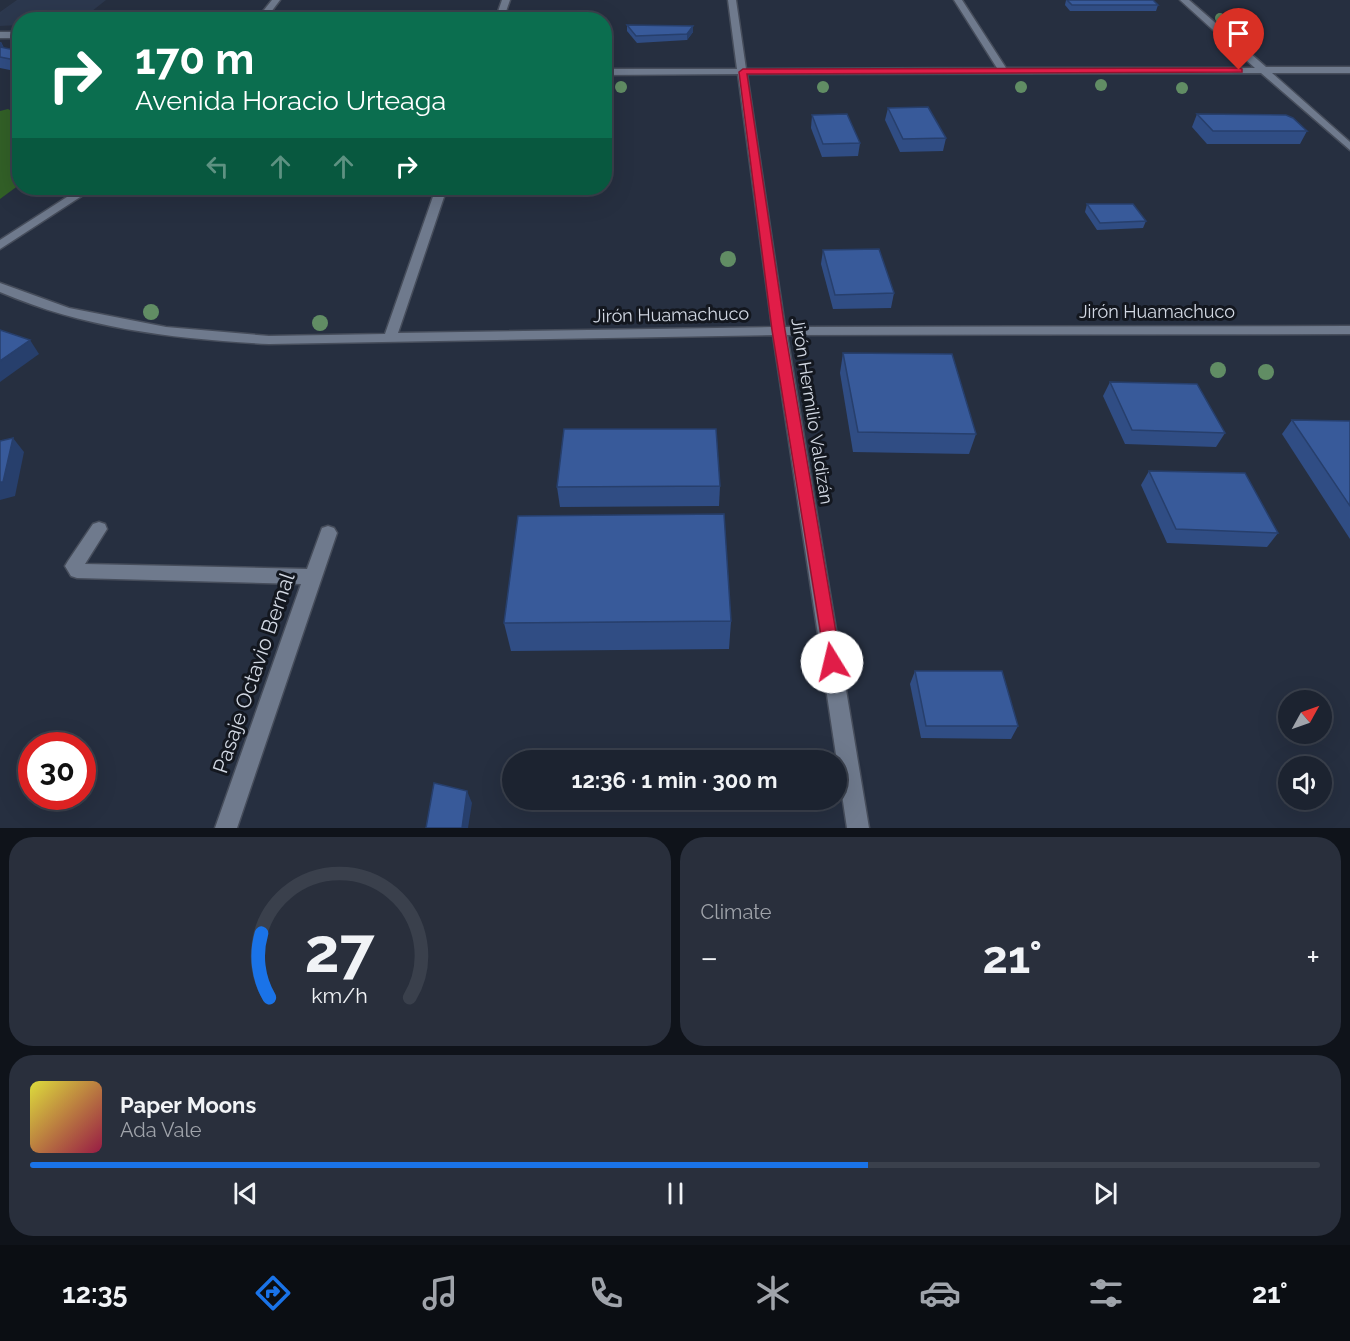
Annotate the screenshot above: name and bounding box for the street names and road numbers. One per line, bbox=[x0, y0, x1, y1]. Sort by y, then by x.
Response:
street label: Jirón Huamachuco bbox=[1079, 301, 1235, 322]
street label: Jirón Huamachuco bbox=[593, 303, 750, 326]
street label: Jirón Hermilio Valdizán bbox=[787, 316, 838, 506]
street label: Pasaje Octavio Bernal bbox=[207, 569, 300, 776]

